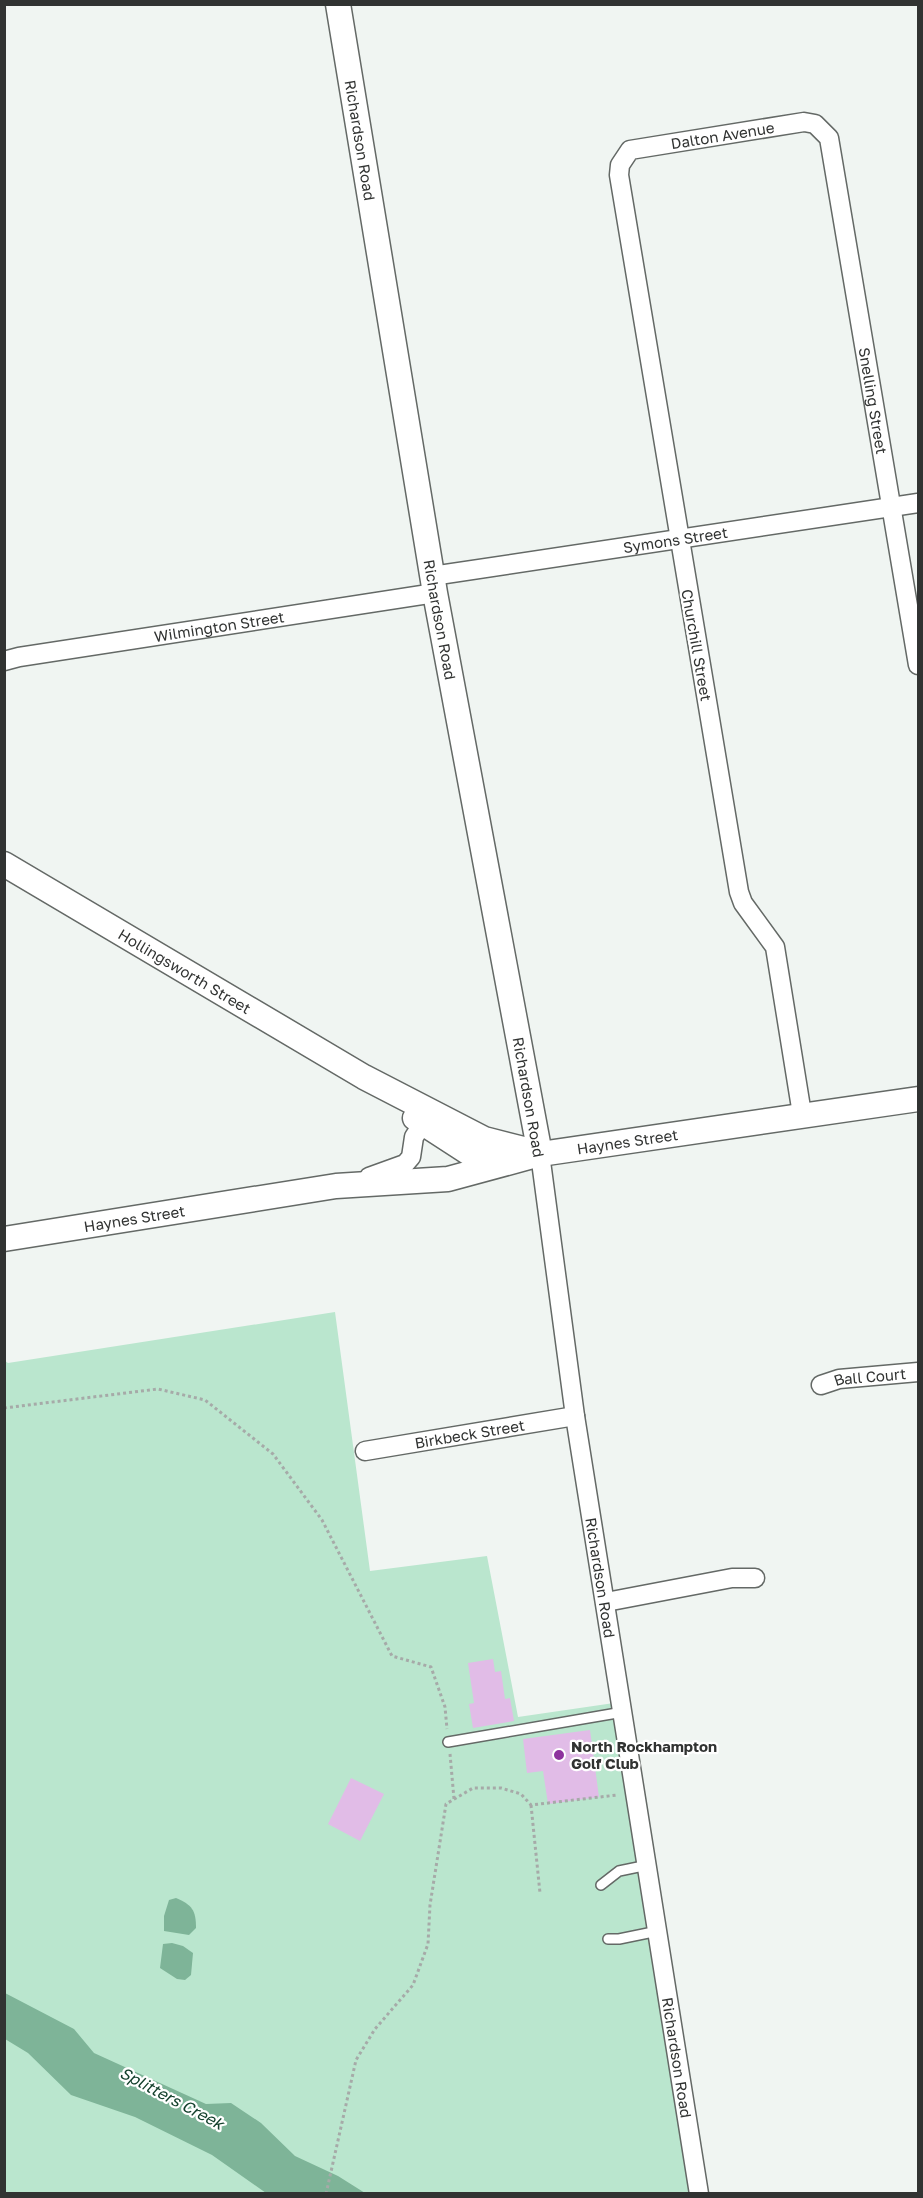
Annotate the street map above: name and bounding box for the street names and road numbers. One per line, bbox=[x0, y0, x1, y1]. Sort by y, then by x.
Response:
street label: Richardson Road bbox=[342, 79, 379, 202]
street label: Dalton Avenue bbox=[669, 118, 776, 152]
street label: Snelling Street bbox=[856, 346, 891, 455]
street label: Symons Street bbox=[622, 523, 729, 556]
street label: Richardson Road bbox=[421, 558, 460, 681]
street label: Churchill Street bbox=[678, 588, 716, 702]
street label: Wilmington Street bbox=[153, 607, 285, 645]
street label: Hollingsworth Street bbox=[115, 925, 254, 1017]
street label: Richardson Road bbox=[510, 1036, 548, 1158]
street label: Haynes Street bbox=[576, 1125, 679, 1158]
street label: Haynes Street bbox=[83, 1201, 186, 1235]
street label: Ball Court bbox=[831, 1364, 907, 1389]
street label: Birkbeck Street bbox=[413, 1416, 526, 1452]
street label: Richardson Road bbox=[582, 1516, 619, 1639]
street label: Richardson Road bbox=[659, 1996, 696, 2119]

